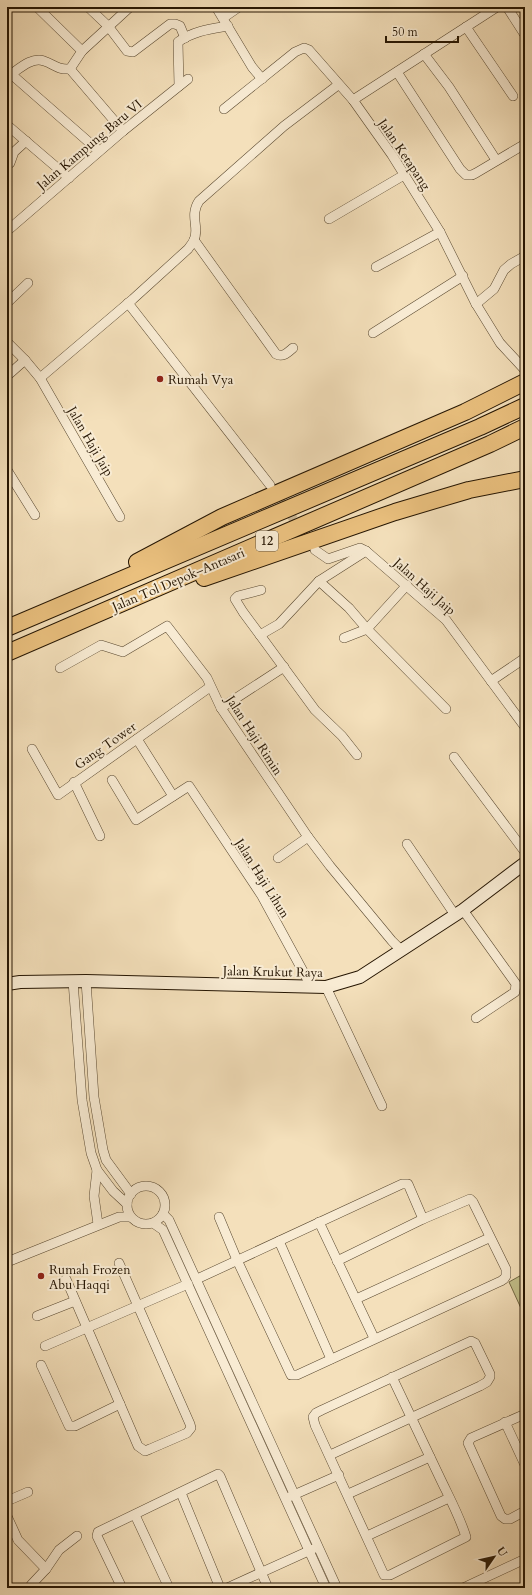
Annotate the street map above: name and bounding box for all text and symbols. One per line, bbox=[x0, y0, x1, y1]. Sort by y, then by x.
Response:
scale bar bbox=[386, 18, 458, 44]
text: 50 m bbox=[392, 24, 419, 40]
street label: Jalan Kampung Baru VI bbox=[32, 95, 146, 195]
street label: Jalan Ketapang bbox=[373, 114, 435, 194]
place label: Rumah Vya bbox=[168, 371, 234, 389]
marker: Rumah Vya bbox=[155, 374, 165, 384]
street label: Jalan Haji Jaip bbox=[62, 402, 117, 480]
road number: 12 bbox=[256, 531, 278, 551]
street label: Jalan Tol Depok–Antasari bbox=[107, 544, 248, 617]
street label: Jalan Haji Jaip bbox=[388, 553, 459, 619]
street label: Jalan Haji Rimin bbox=[221, 690, 287, 779]
street label: Gang Tower bbox=[71, 718, 140, 774]
street label: Jalan Haji Lihun bbox=[230, 834, 294, 922]
street label: Jalan Krukut Raya bbox=[221, 962, 324, 982]
place label: Rumah Frozen Abu Haqqi bbox=[49, 1261, 131, 1294]
marker: Rumah Frozen Abu Haqqi bbox=[36, 1271, 46, 1281]
north arrow bbox=[474, 1537, 514, 1577]
text: U bbox=[493, 1544, 511, 1560]

